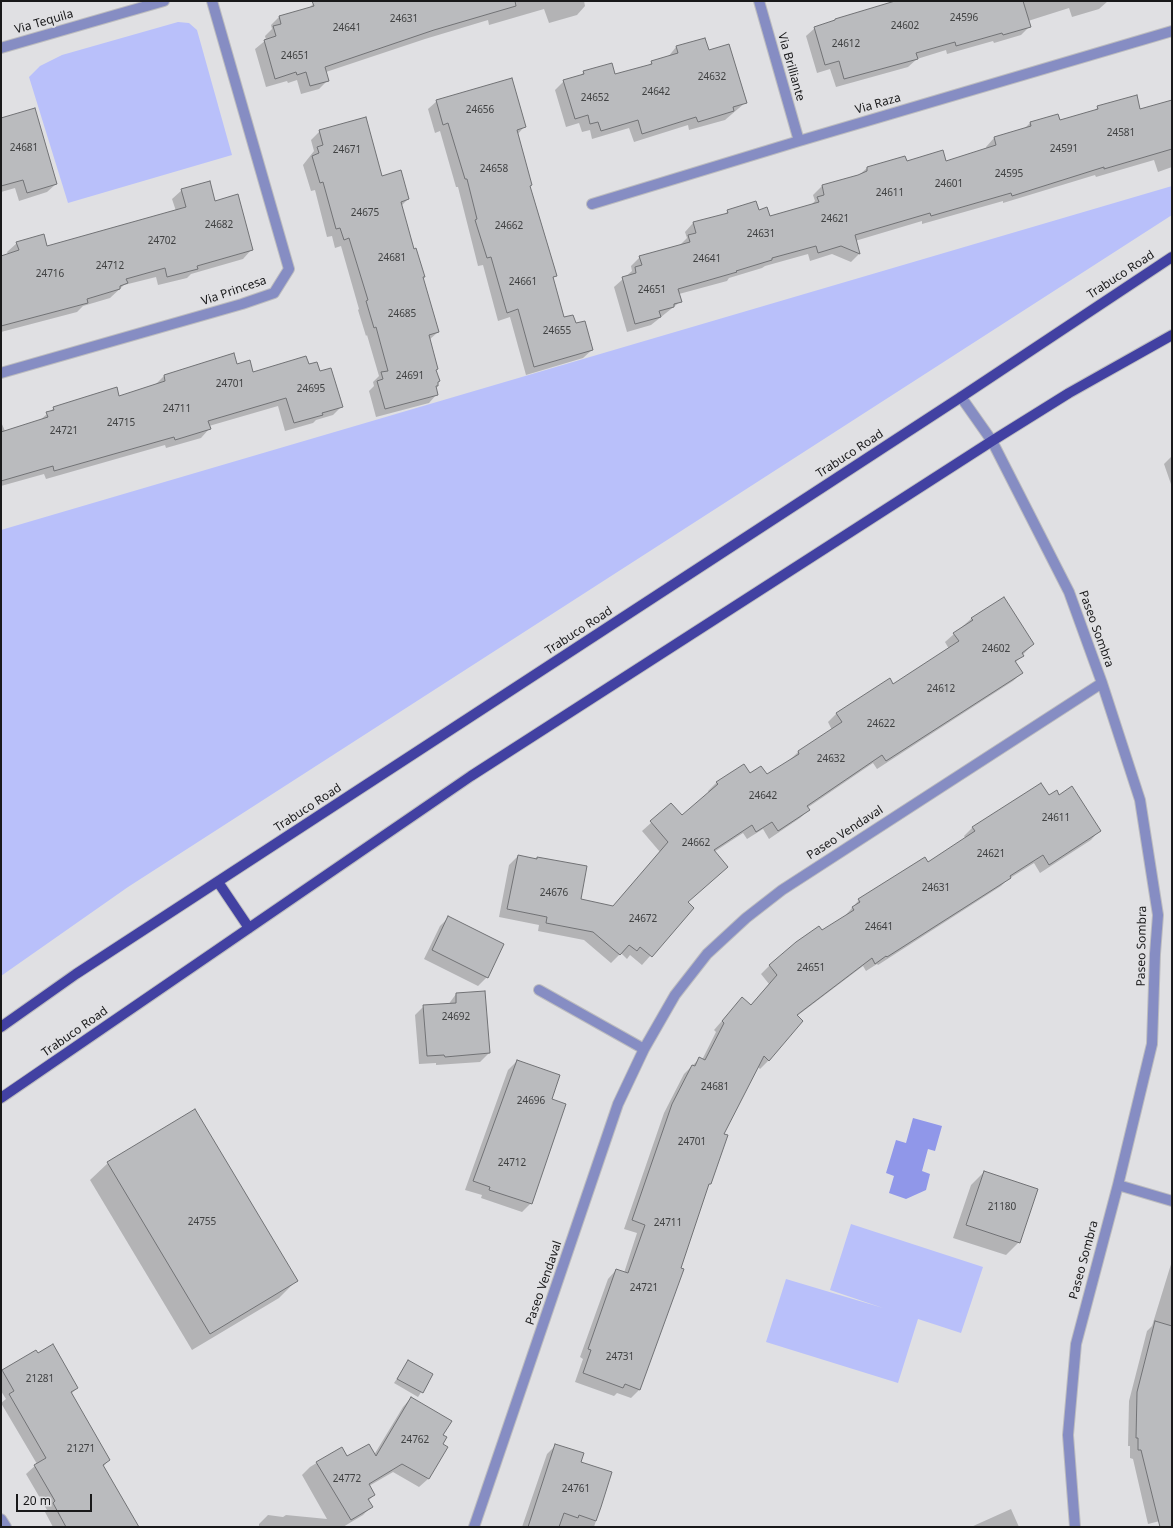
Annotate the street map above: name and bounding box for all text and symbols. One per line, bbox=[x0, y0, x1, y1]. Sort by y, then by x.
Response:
street label: Via Tequila bbox=[13, 7, 75, 37]
house number: 24596 bbox=[950, 12, 978, 24]
house number: 24631 bbox=[390, 13, 418, 25]
house number: 24602 bbox=[891, 20, 919, 32]
house number: 24641 bbox=[333, 22, 361, 34]
street label: Via Brilliante bbox=[774, 31, 808, 103]
house number: 24612 bbox=[832, 38, 860, 50]
house number: 24651 bbox=[281, 50, 309, 62]
house number: 24632 bbox=[698, 71, 726, 83]
house number: 24642 bbox=[642, 86, 670, 98]
street label: Via Raza bbox=[854, 91, 902, 117]
house number: 24652 bbox=[581, 92, 609, 104]
house number: 24656 bbox=[466, 104, 494, 116]
house number: 24581 bbox=[1107, 127, 1135, 139]
house number: 24681 bbox=[10, 142, 38, 154]
house number: 24591 bbox=[1050, 143, 1078, 155]
house number: 24671 bbox=[333, 144, 361, 156]
house number: 24658 bbox=[480, 163, 508, 175]
house number: 24595 bbox=[995, 168, 1023, 180]
house number: 24601 bbox=[935, 178, 963, 190]
house number: 24611 bbox=[876, 187, 904, 199]
house number: 24675 bbox=[351, 207, 379, 219]
house number: 24621 bbox=[821, 213, 849, 225]
house number: 24682 bbox=[205, 219, 233, 231]
house number: 24662 bbox=[495, 220, 523, 232]
house number: 24631 bbox=[747, 228, 775, 240]
house number: 24702 bbox=[148, 235, 176, 247]
street label: Trabuco Road bbox=[1085, 248, 1157, 302]
house number: 24681 bbox=[378, 252, 406, 264]
house number: 24641 bbox=[693, 253, 721, 265]
house number: 24712 bbox=[96, 260, 124, 272]
house number: 24716 bbox=[36, 268, 64, 280]
street label: Via Princesa bbox=[200, 273, 268, 309]
house number: 24661 bbox=[509, 276, 537, 288]
house number: 24651 bbox=[638, 284, 666, 296]
house number: 24685 bbox=[388, 308, 416, 320]
house number: 24655 bbox=[543, 325, 571, 337]
house number: 24691 bbox=[396, 370, 424, 382]
house number: 24701 bbox=[216, 378, 244, 390]
house number: 24695 bbox=[297, 383, 325, 395]
house number: 24711 bbox=[163, 403, 191, 415]
house number: 24715 bbox=[107, 417, 135, 429]
house number: 24721 bbox=[50, 425, 78, 437]
street label: Trabuco Road bbox=[814, 427, 886, 481]
street label: Paseo Sombra bbox=[1075, 589, 1117, 669]
street label: Trabuco Road bbox=[543, 604, 615, 658]
house number: 24602 bbox=[982, 643, 1010, 655]
house number: 24612 bbox=[927, 683, 955, 695]
house number: 24622 bbox=[867, 718, 895, 730]
house number: 24632 bbox=[817, 753, 845, 765]
street label: Trabuco Road bbox=[272, 781, 344, 835]
house number: 24642 bbox=[749, 790, 777, 802]
street label: Paseo Vendaval bbox=[804, 803, 886, 863]
house number: 24611 bbox=[1042, 812, 1070, 824]
house number: 24662 bbox=[682, 837, 710, 849]
house number: 24621 bbox=[977, 848, 1005, 860]
house number: 24631 bbox=[922, 882, 950, 894]
house number: 24676 bbox=[540, 887, 568, 899]
street label: Paseo Sombra bbox=[1134, 905, 1150, 987]
house number: 24672 bbox=[629, 913, 657, 925]
house number: 24641 bbox=[865, 921, 893, 933]
house number: 24651 bbox=[797, 962, 825, 974]
street label: Trabuco Road bbox=[39, 1004, 111, 1060]
house number: 24692 bbox=[442, 1011, 470, 1023]
house number: 24681 bbox=[701, 1081, 729, 1093]
house number: 24696 bbox=[517, 1095, 545, 1107]
house number: 24701 bbox=[678, 1136, 706, 1148]
house number: 24712 bbox=[498, 1157, 526, 1169]
house number: 21180 bbox=[988, 1201, 1016, 1213]
house number: 24755 bbox=[188, 1216, 216, 1228]
house number: 24711 bbox=[654, 1217, 682, 1229]
street label: Paseo Sombra bbox=[1067, 1219, 1101, 1301]
street label: Paseo Vendaval bbox=[523, 1239, 565, 1327]
house number: 24721 bbox=[630, 1282, 658, 1294]
house number: 24731 bbox=[606, 1351, 634, 1363]
house number: 21281 bbox=[26, 1373, 54, 1385]
house number: 24762 bbox=[401, 1434, 429, 1446]
house number: 21271 bbox=[67, 1443, 95, 1455]
house number: 24772 bbox=[333, 1473, 361, 1485]
house number: 24761 bbox=[562, 1483, 590, 1495]
scale bar bbox=[18, 1486, 94, 1512]
text: 20 m bbox=[23, 1492, 51, 1509]

